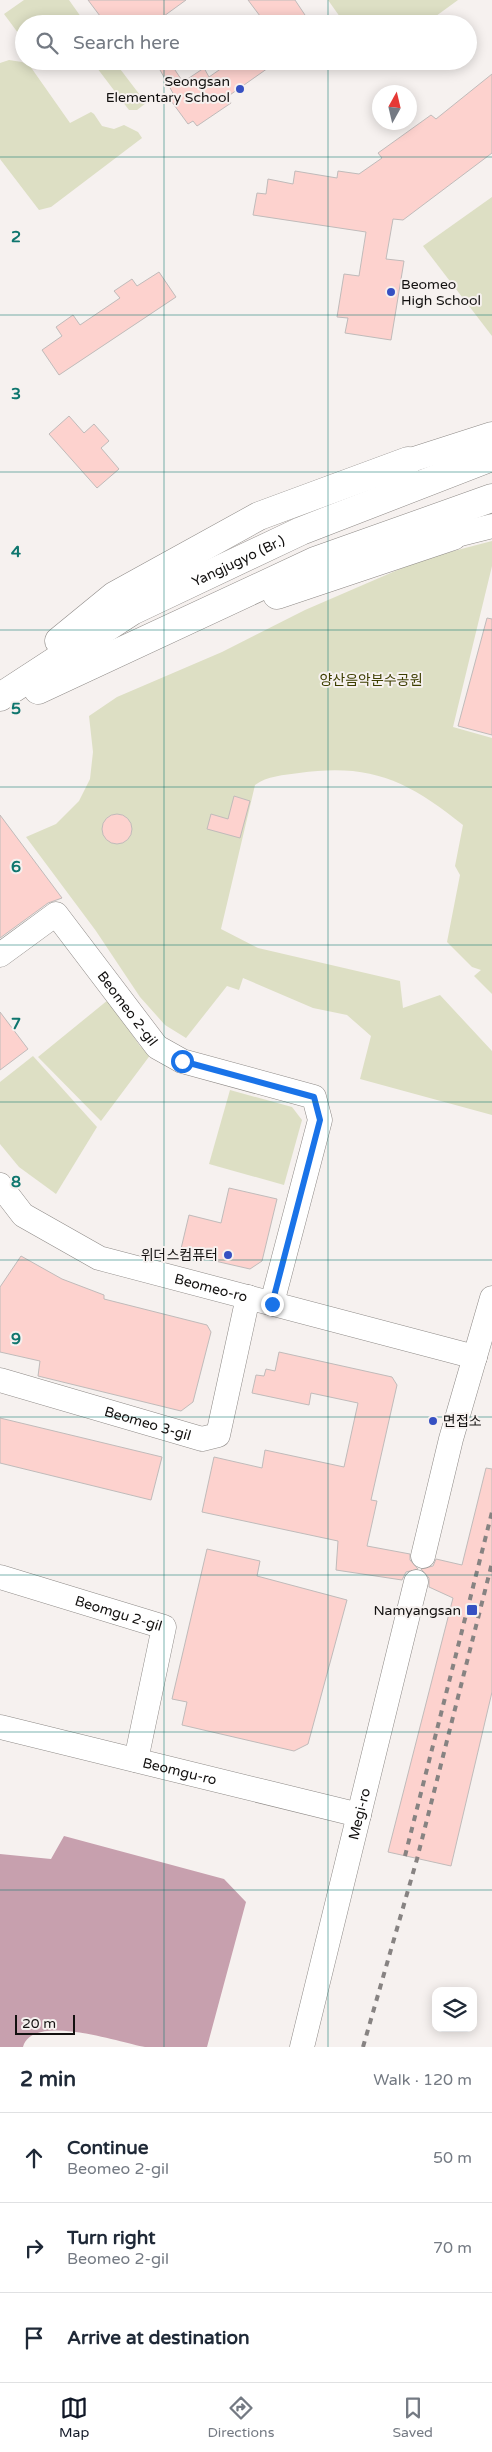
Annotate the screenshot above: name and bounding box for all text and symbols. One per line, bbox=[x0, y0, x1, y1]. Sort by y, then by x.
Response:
search box bbox=[15, 15, 477, 70]
icon: search bbox=[33, 29, 61, 57]
text: Search here bbox=[73, 32, 180, 54]
place label: Seongsan Elementary School bbox=[106, 73, 230, 106]
marker: Seongsan Elementary School bbox=[234, 83, 246, 95]
north arrow bbox=[372, 85, 417, 130]
text: 2 bbox=[11, 227, 21, 247]
place label: Beomeo High School bbox=[401, 276, 481, 309]
marker: Beomeo High School bbox=[385, 286, 397, 298]
text: 3 bbox=[11, 384, 21, 404]
street label: Yangjugyo (Br.) bbox=[189, 532, 287, 590]
text: 4 bbox=[11, 542, 21, 562]
park label: 양산음악분수공원 bbox=[319, 672, 423, 689]
text: 5 bbox=[11, 699, 21, 719]
text: 6 bbox=[11, 857, 21, 877]
street label: Beomeo 2-gil bbox=[94, 968, 162, 1049]
text: 7 bbox=[11, 1014, 21, 1034]
route start bbox=[171, 1050, 194, 1073]
text: 8 bbox=[11, 1172, 21, 1192]
place label: 위더스컴퓨터 bbox=[141, 1247, 218, 1264]
marker: 위더스컴퓨터 bbox=[222, 1249, 234, 1261]
street label: Beomeo-ro bbox=[173, 1270, 249, 1305]
route end bbox=[261, 1293, 284, 1316]
text: 9 bbox=[11, 1329, 21, 1349]
street label: Beomeo 3-gil bbox=[103, 1402, 193, 1444]
place label: 면접소 bbox=[443, 1413, 482, 1430]
marker: 면접소 bbox=[427, 1415, 439, 1427]
street label: Beomgu 2-gil bbox=[73, 1592, 164, 1634]
place label: Namyangsan bbox=[373, 1602, 461, 1619]
marker: Namyangsan bbox=[465, 1603, 479, 1617]
street label: Beomgu-ro bbox=[141, 1754, 218, 1788]
street label: Megi-ro bbox=[345, 1786, 374, 1842]
map controls bbox=[432, 1987, 477, 2032]
button: layers bbox=[432, 1987, 477, 2032]
scale bar bbox=[15, 2012, 75, 2035]
text: 20 m bbox=[22, 2015, 56, 2032]
text: 2 min bbox=[20, 2067, 76, 2092]
text: Walk · 120 m bbox=[373, 2070, 472, 2090]
text: Continue bbox=[67, 2137, 149, 2159]
icon: ahead bbox=[20, 2144, 48, 2172]
text: 50 m bbox=[433, 2148, 472, 2168]
text: Beomeo 2-gil bbox=[67, 2159, 169, 2179]
text: Turn right bbox=[67, 2227, 155, 2249]
icon: right bbox=[20, 2234, 48, 2262]
text: 70 m bbox=[433, 2238, 472, 2258]
text: Beomeo 2-gil bbox=[67, 2249, 169, 2269]
icon: arrive bbox=[20, 2324, 48, 2352]
text: Arrive at destination bbox=[67, 2327, 250, 2349]
tab: Map bbox=[59, 2394, 89, 2441]
tab: Directions bbox=[207, 2394, 274, 2441]
tab: Saved bbox=[392, 2394, 433, 2441]

